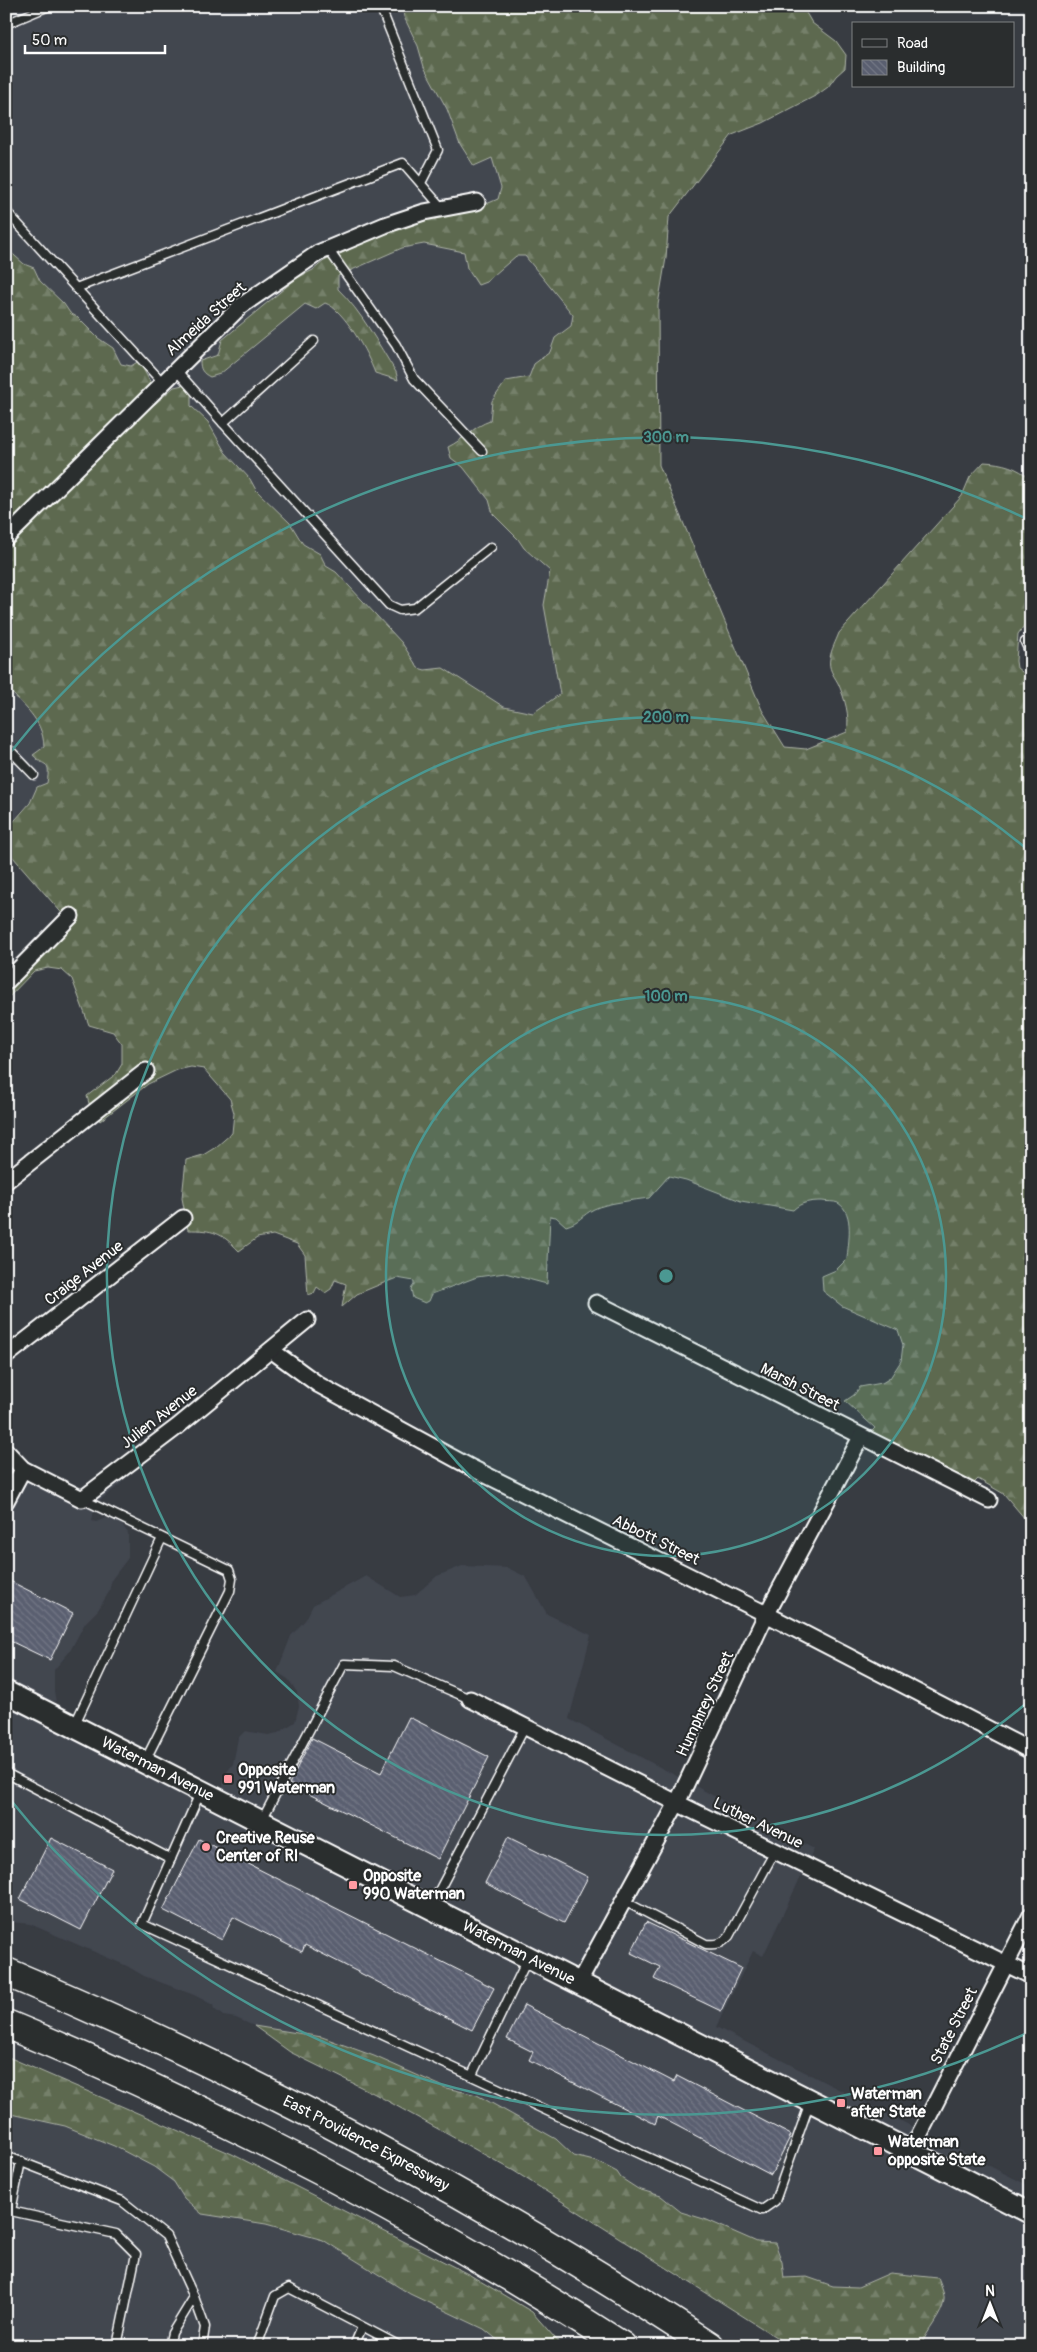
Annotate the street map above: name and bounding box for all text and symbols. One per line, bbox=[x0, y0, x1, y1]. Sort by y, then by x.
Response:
scale bar bbox=[25, 22, 165, 54]
legend bbox=[852, 22, 1014, 88]
text: 50 m bbox=[32, 31, 67, 50]
text: Road bbox=[897, 34, 928, 53]
text: Building bbox=[897, 58, 945, 77]
street label: Almeida Street bbox=[162, 277, 251, 360]
text: 300 m bbox=[643, 428, 689, 447]
text: 200 m bbox=[643, 708, 689, 727]
text: 100 m bbox=[645, 987, 687, 1006]
street label: Craige Avenue bbox=[41, 1236, 127, 1310]
centre of rings bbox=[657, 1267, 675, 1285]
street label: Marsh Street bbox=[757, 1359, 843, 1416]
street label: Julien Avenue bbox=[117, 1381, 201, 1453]
street label: Abbott Street bbox=[609, 1510, 703, 1570]
street label: Humphrey Street bbox=[672, 1648, 738, 1760]
street label: Waterman Avenue bbox=[98, 1732, 217, 1806]
place label: Opposite 991 Waterman bbox=[238, 1760, 335, 1798]
marker: Opposite 991 Waterman bbox=[222, 1773, 234, 1785]
street label: Luther Avenue bbox=[710, 1793, 806, 1853]
place label: Creative Reuse Center of RI bbox=[216, 1828, 316, 1866]
marker: Creative Reuse Center of RI bbox=[200, 1841, 212, 1853]
place label: Opposite 990 Waterman bbox=[363, 1866, 465, 1904]
marker: Opposite 990 Waterman bbox=[347, 1879, 359, 1891]
street label: Waterman Avenue bbox=[459, 1916, 578, 1990]
street label: State Street bbox=[926, 1984, 982, 2068]
place label: Waterman after State bbox=[851, 2084, 927, 2122]
street label: East Providence Expressway bbox=[280, 2091, 453, 2196]
marker: Waterman after State bbox=[835, 2097, 847, 2109]
place label: Waterman opposite State bbox=[887, 2132, 986, 2170]
marker: Waterman opposite State bbox=[872, 2145, 884, 2157]
north arrow bbox=[964, 2280, 1014, 2330]
text: N bbox=[985, 2283, 995, 2300]

